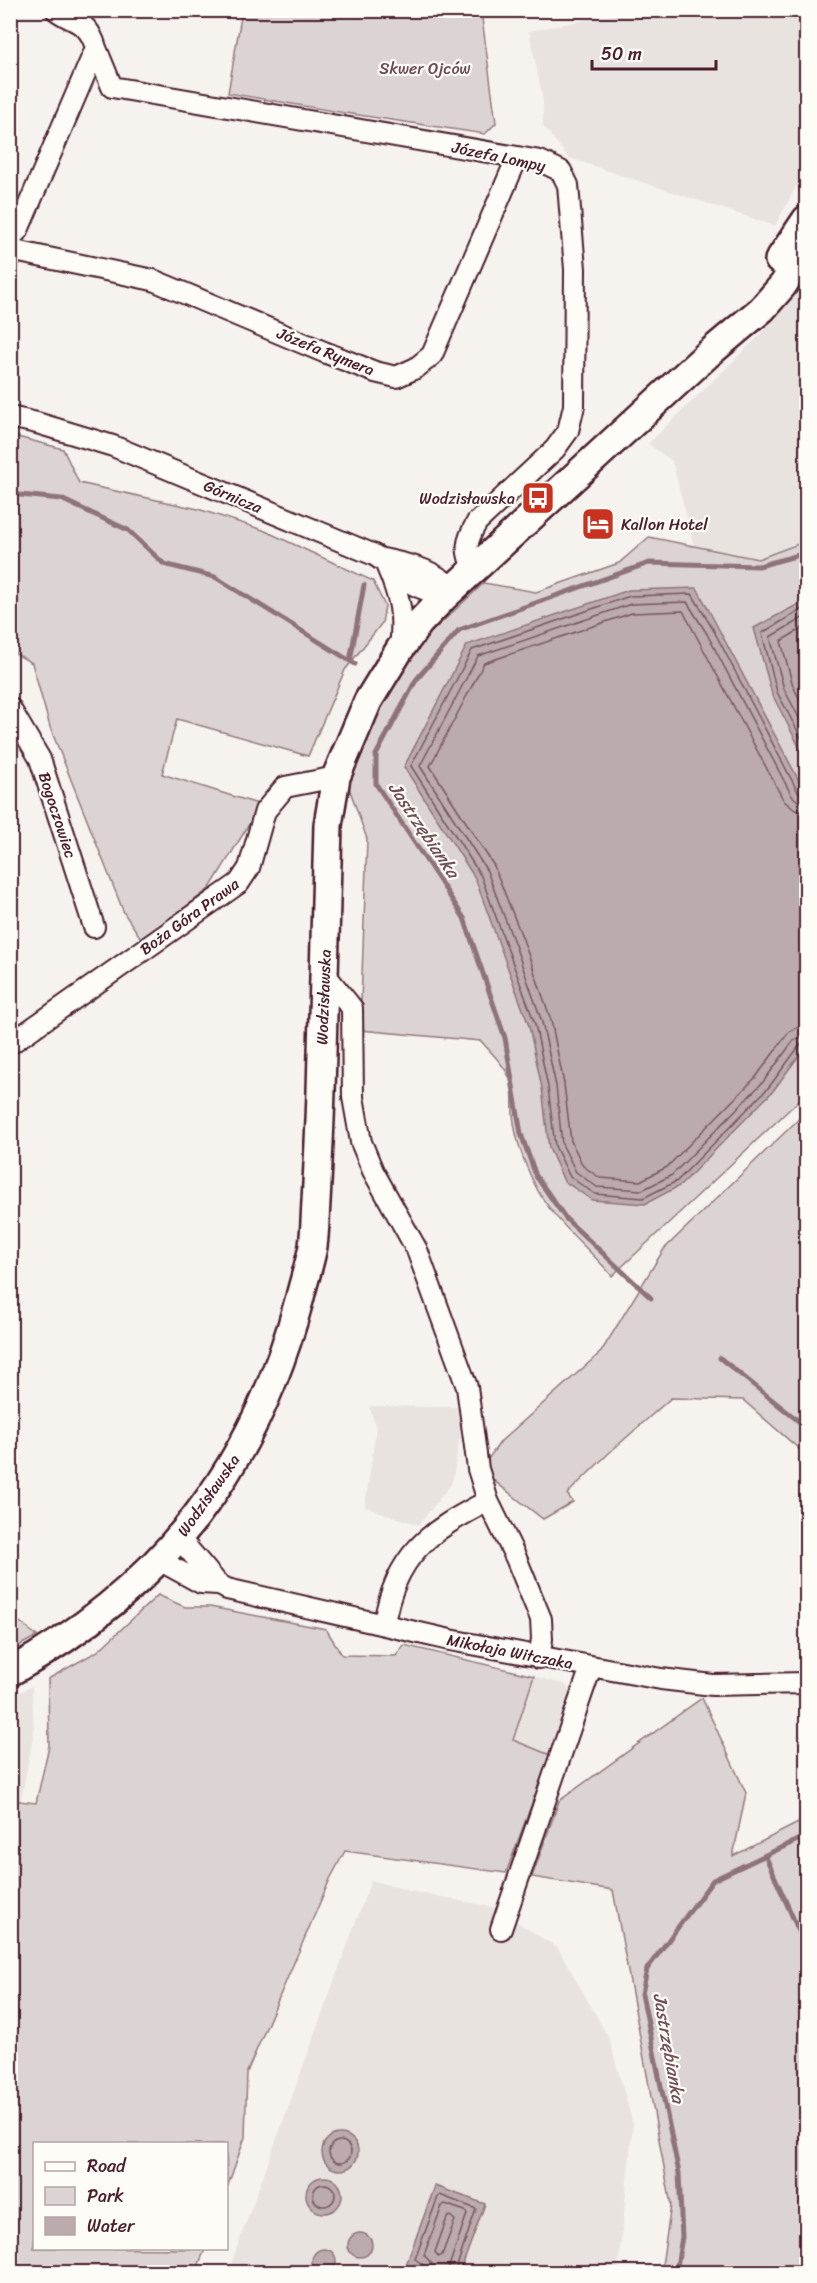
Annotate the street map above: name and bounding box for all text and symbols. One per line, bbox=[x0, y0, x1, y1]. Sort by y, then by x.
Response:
scale bar bbox=[592, 33, 716, 71]
text: 50 m bbox=[601, 38, 642, 70]
park label: Skwer Ojców bbox=[379, 54, 471, 83]
street label: Józefa Lompy bbox=[448, 132, 549, 181]
street label: Józefa Rymera bbox=[272, 318, 379, 384]
street label: Górnicza bbox=[199, 471, 268, 522]
bus stop icon: Wodzisławska bbox=[520, 480, 556, 516]
place label: Wodzisławska bbox=[419, 484, 515, 513]
hotel icon: Kallon Hotel bbox=[580, 506, 616, 542]
place label: Kallon Hotel bbox=[621, 510, 708, 539]
street label: Bogoczowiec bbox=[30, 768, 85, 862]
water label: Jastrzębianka bbox=[380, 775, 469, 886]
street label: Boża Góra Prawa bbox=[133, 870, 246, 963]
street label: Wodzisławska bbox=[307, 949, 340, 1045]
street label: Wodzisławska bbox=[169, 1448, 248, 1543]
street label: Mikołaja Witczaka bbox=[444, 1625, 576, 1678]
water label: Jastrzębianka bbox=[644, 1991, 695, 2107]
legend bbox=[33, 2142, 228, 2250]
text: Road bbox=[87, 2150, 127, 2182]
text: Park bbox=[87, 2180, 124, 2212]
text: Water bbox=[87, 2210, 136, 2242]

